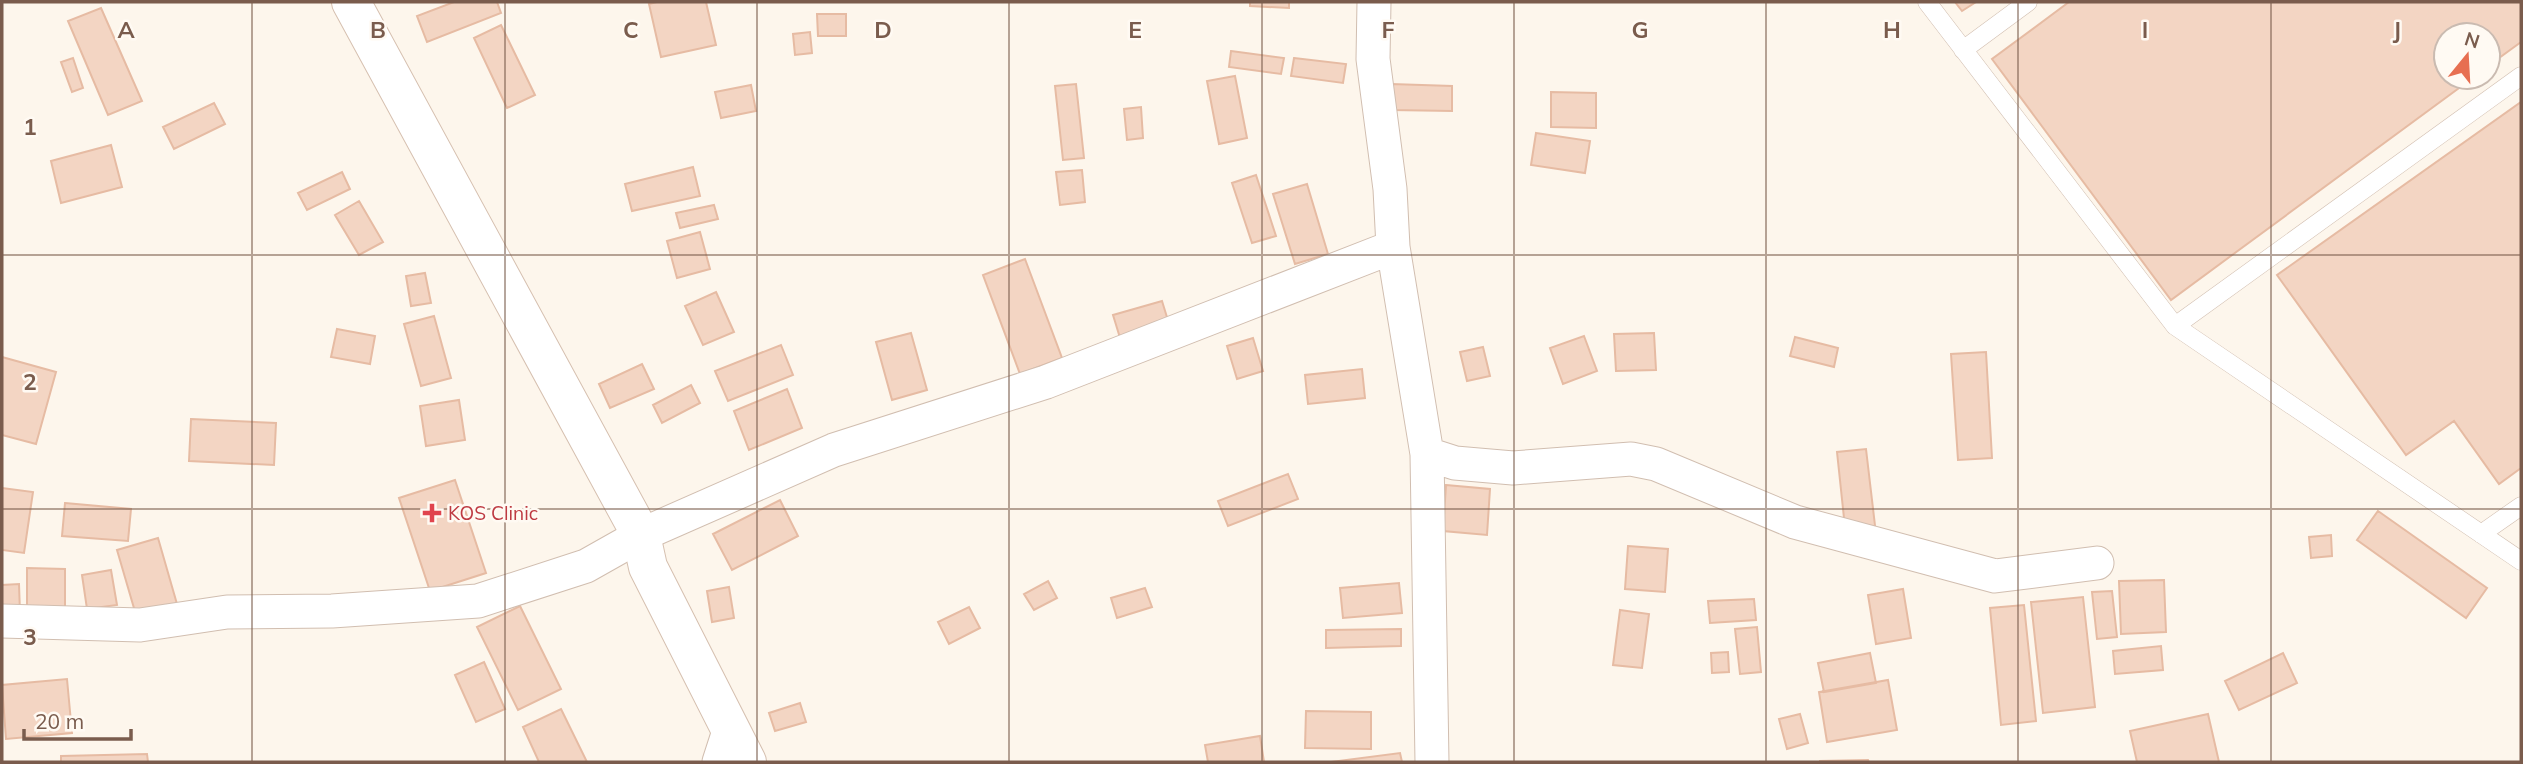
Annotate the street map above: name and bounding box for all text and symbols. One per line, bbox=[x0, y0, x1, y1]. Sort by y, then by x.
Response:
text: A bbox=[117, 15, 135, 44]
text: B bbox=[370, 15, 386, 44]
text: C bbox=[623, 15, 639, 44]
text: D bbox=[874, 15, 892, 44]
text: E bbox=[1128, 15, 1142, 44]
text: F bbox=[1381, 15, 1395, 44]
text: G bbox=[1631, 15, 1649, 44]
text: H bbox=[1883, 15, 1901, 44]
text: I bbox=[2142, 15, 2148, 44]
text: J bbox=[2393, 15, 2401, 44]
north arrow bbox=[2432, 21, 2502, 91]
text: N bbox=[2462, 26, 2483, 53]
text: 1 bbox=[23, 112, 37, 141]
text: 2 bbox=[23, 367, 37, 396]
place label: KOS Clinic bbox=[448, 501, 538, 525]
marker: KOS Clinic bbox=[422, 503, 442, 523]
text: 3 bbox=[23, 622, 37, 651]
scale bar bbox=[24, 698, 131, 742]
text: 20 m bbox=[35, 708, 84, 734]

